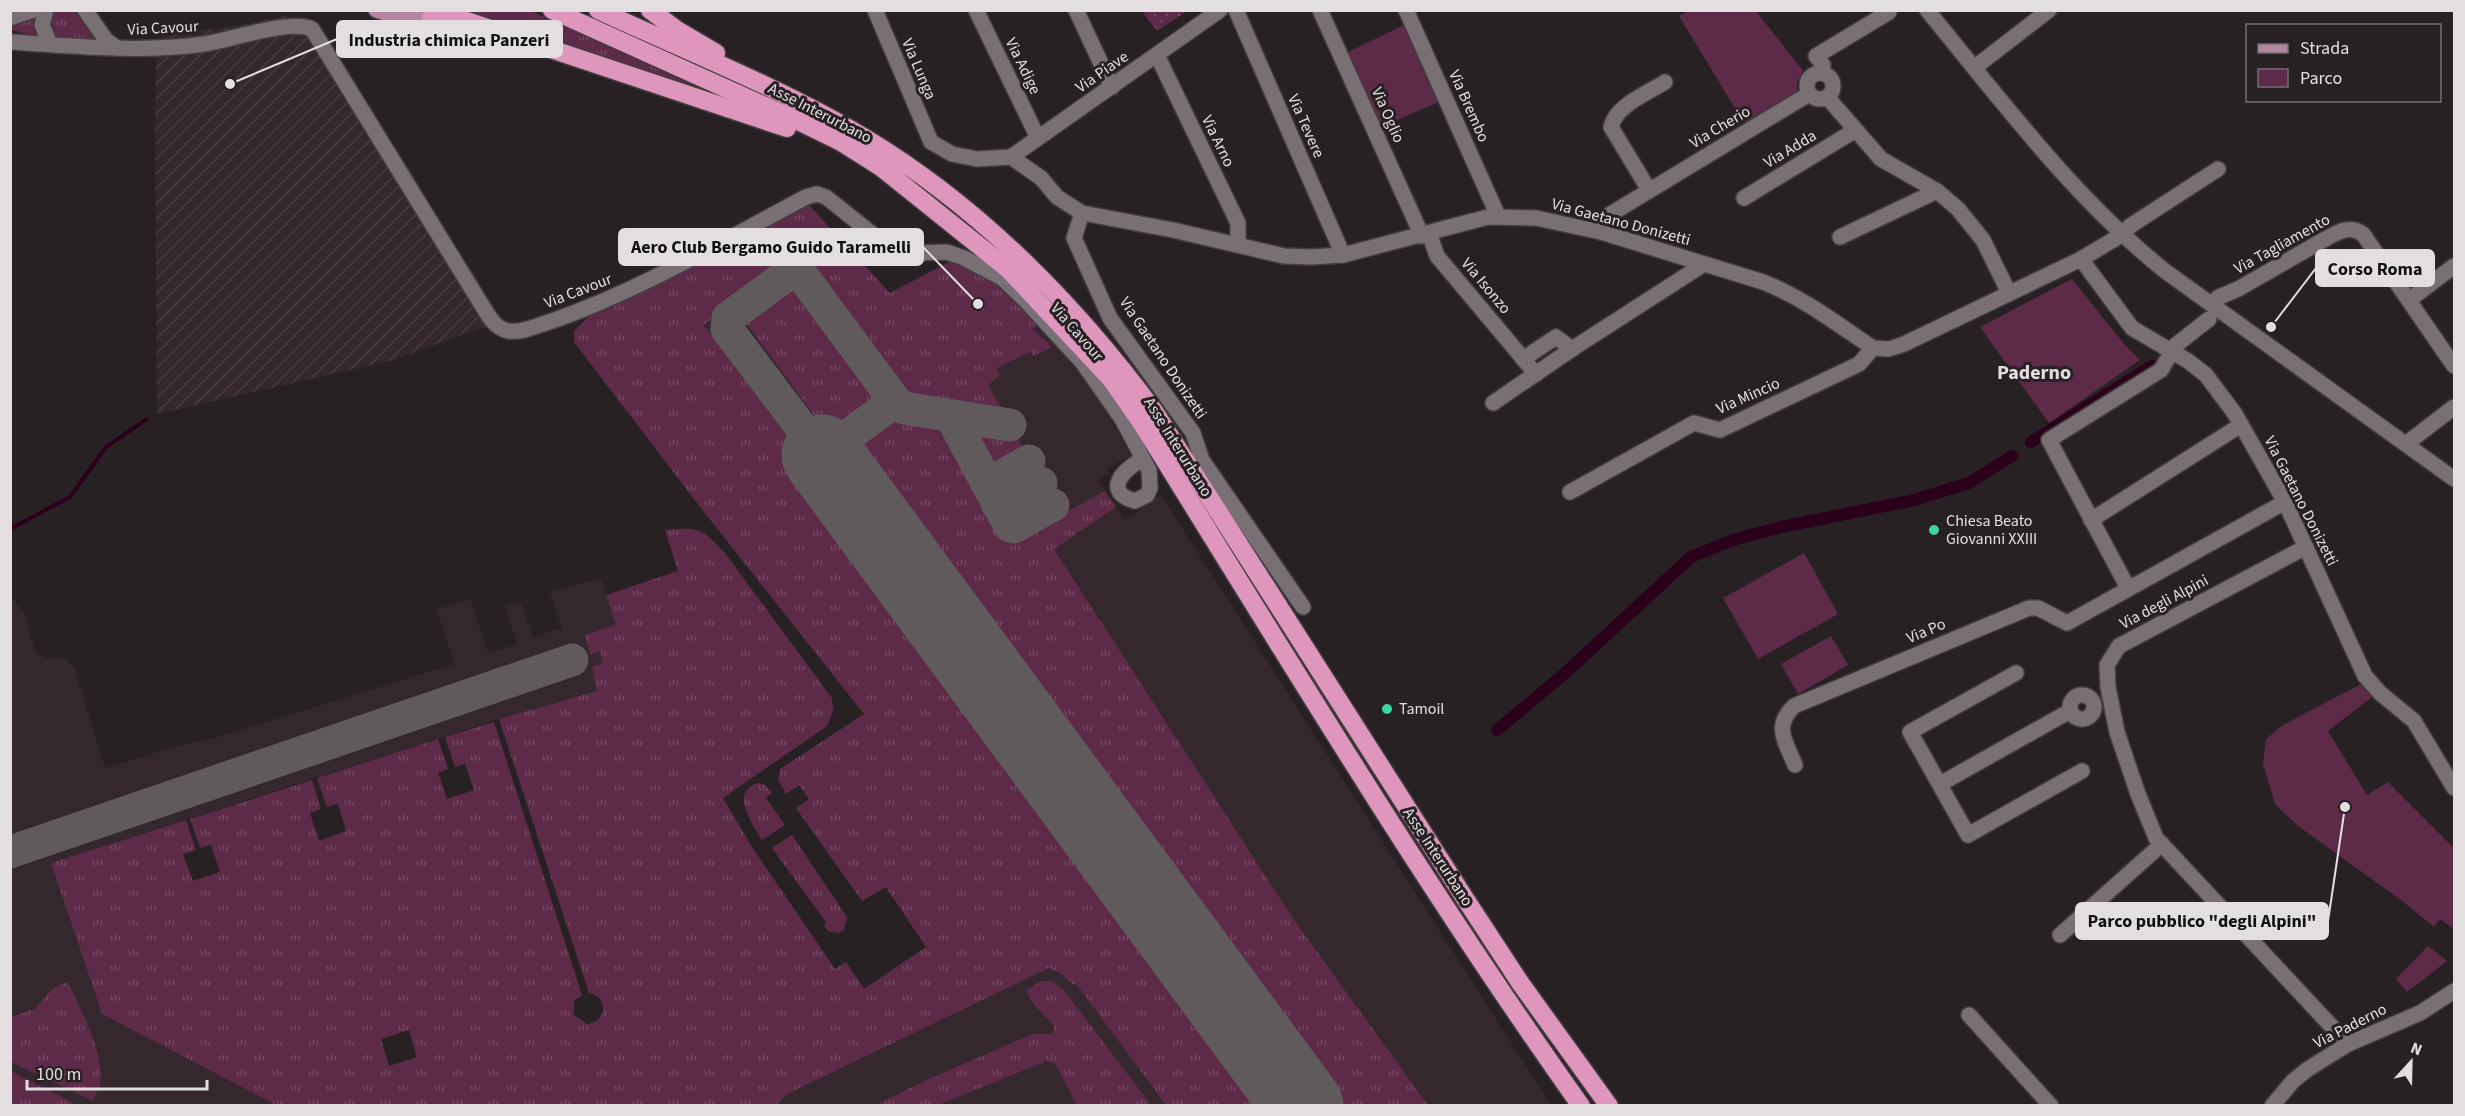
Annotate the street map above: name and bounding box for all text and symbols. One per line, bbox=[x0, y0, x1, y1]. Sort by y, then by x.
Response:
street label: Via Cavour bbox=[127, 15, 199, 41]
callout: Industria chimica Panzeri bbox=[337, 21, 562, 57]
legend bbox=[2246, 24, 2441, 102]
text: Industria chimica Panzeri bbox=[349, 28, 549, 53]
street label: Via Adige bbox=[1000, 34, 1046, 98]
street label: Via Lunga bbox=[896, 35, 942, 103]
text: Strada bbox=[2300, 36, 2349, 61]
street label: Via Piave bbox=[1071, 46, 1133, 98]
street label: Via Brembo bbox=[1443, 66, 1495, 146]
text: Parco bbox=[2300, 66, 2342, 91]
street label: Asse Interurbano bbox=[764, 77, 876, 149]
street label: Via Oglio bbox=[1366, 84, 1410, 146]
street label: Via Tevere bbox=[1282, 91, 1330, 161]
street label: Via Cherio bbox=[1685, 100, 1755, 154]
street label: Via Arno bbox=[1196, 111, 1240, 171]
street label: Via Adda bbox=[1759, 125, 1821, 173]
street label: Via Gaetano Donizetti bbox=[1549, 193, 1693, 251]
street label: Via Tagliamento bbox=[2230, 208, 2334, 280]
callout: Aero Club Bergamo Guido Taramelli bbox=[619, 229, 923, 265]
text: Aero Club Bergamo Guido Taramelli bbox=[630, 235, 911, 260]
callout: Corso Roma bbox=[2316, 250, 2434, 286]
street label: Via Isonzo bbox=[1456, 253, 1516, 319]
text: Corso Roma bbox=[2328, 257, 2422, 282]
street label: Via Cavour bbox=[541, 268, 615, 314]
street label: Via Gaetano Donizetti bbox=[1114, 293, 1212, 423]
street label: Via Cavour bbox=[1045, 298, 1109, 366]
district label: Paderno bbox=[1997, 359, 2071, 387]
street label: Via Mincio bbox=[1713, 372, 1783, 420]
street label: Asse Interurbano bbox=[1139, 393, 1217, 501]
street label: Via Gaetano Donizetti bbox=[2259, 432, 2343, 570]
place label: Chiesa Beato Giovanni XXIII bbox=[1946, 510, 2037, 550]
marker: Chiesa Beato Giovanni XXIII bbox=[1927, 523, 1941, 537]
street label: Via degli Alpini bbox=[2116, 569, 2212, 635]
street label: Via Po bbox=[1903, 613, 1949, 649]
place label: Tamoil bbox=[1399, 698, 1444, 720]
marker: Tamoil bbox=[1380, 702, 1394, 716]
street label: Asse Interurbano bbox=[1398, 803, 1478, 911]
callout: Parco pubblico "degli Alpini" bbox=[2076, 903, 2328, 939]
text: Parco pubblico "degli Alpini" bbox=[2088, 909, 2316, 934]
street label: Via Paderno bbox=[2310, 998, 2390, 1054]
north arrow bbox=[2381, 1032, 2441, 1092]
text: N bbox=[2407, 1037, 2425, 1061]
scale bar bbox=[27, 1053, 207, 1091]
text: 100 m bbox=[36, 1062, 81, 1087]

